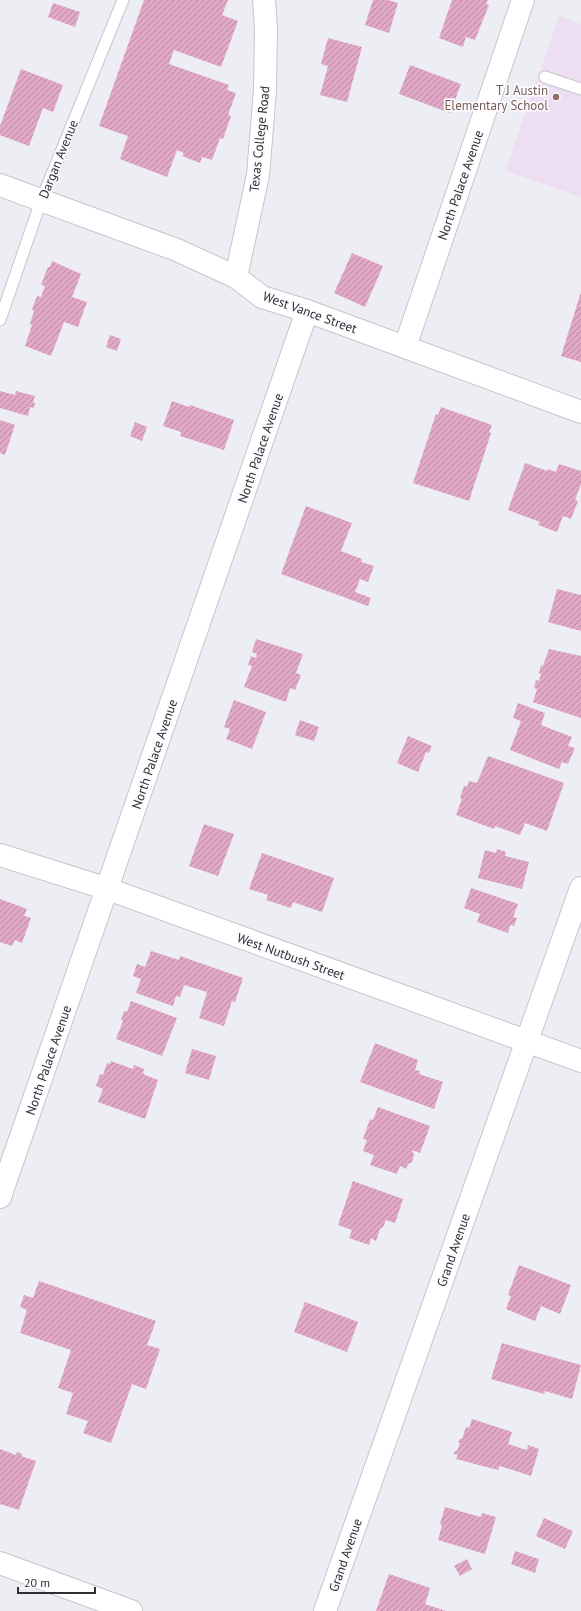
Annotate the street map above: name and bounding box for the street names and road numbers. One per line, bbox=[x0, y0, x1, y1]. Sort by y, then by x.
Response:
street label: Texas College Road bbox=[245, 85, 274, 193]
street label: Dargan Avenue bbox=[35, 117, 82, 201]
street label: North Palace Avenue bbox=[434, 128, 487, 242]
street label: West Vance Street bbox=[260, 288, 360, 338]
street label: North Palace Avenue bbox=[234, 391, 287, 505]
street label: North Palace Avenue bbox=[128, 697, 181, 811]
street label: West Nutbush Street bbox=[235, 929, 348, 984]
street label: North Palace Avenue bbox=[22, 1003, 75, 1117]
street label: Grand Avenue bbox=[433, 1211, 474, 1289]
street label: Grand Avenue bbox=[325, 1516, 366, 1594]

